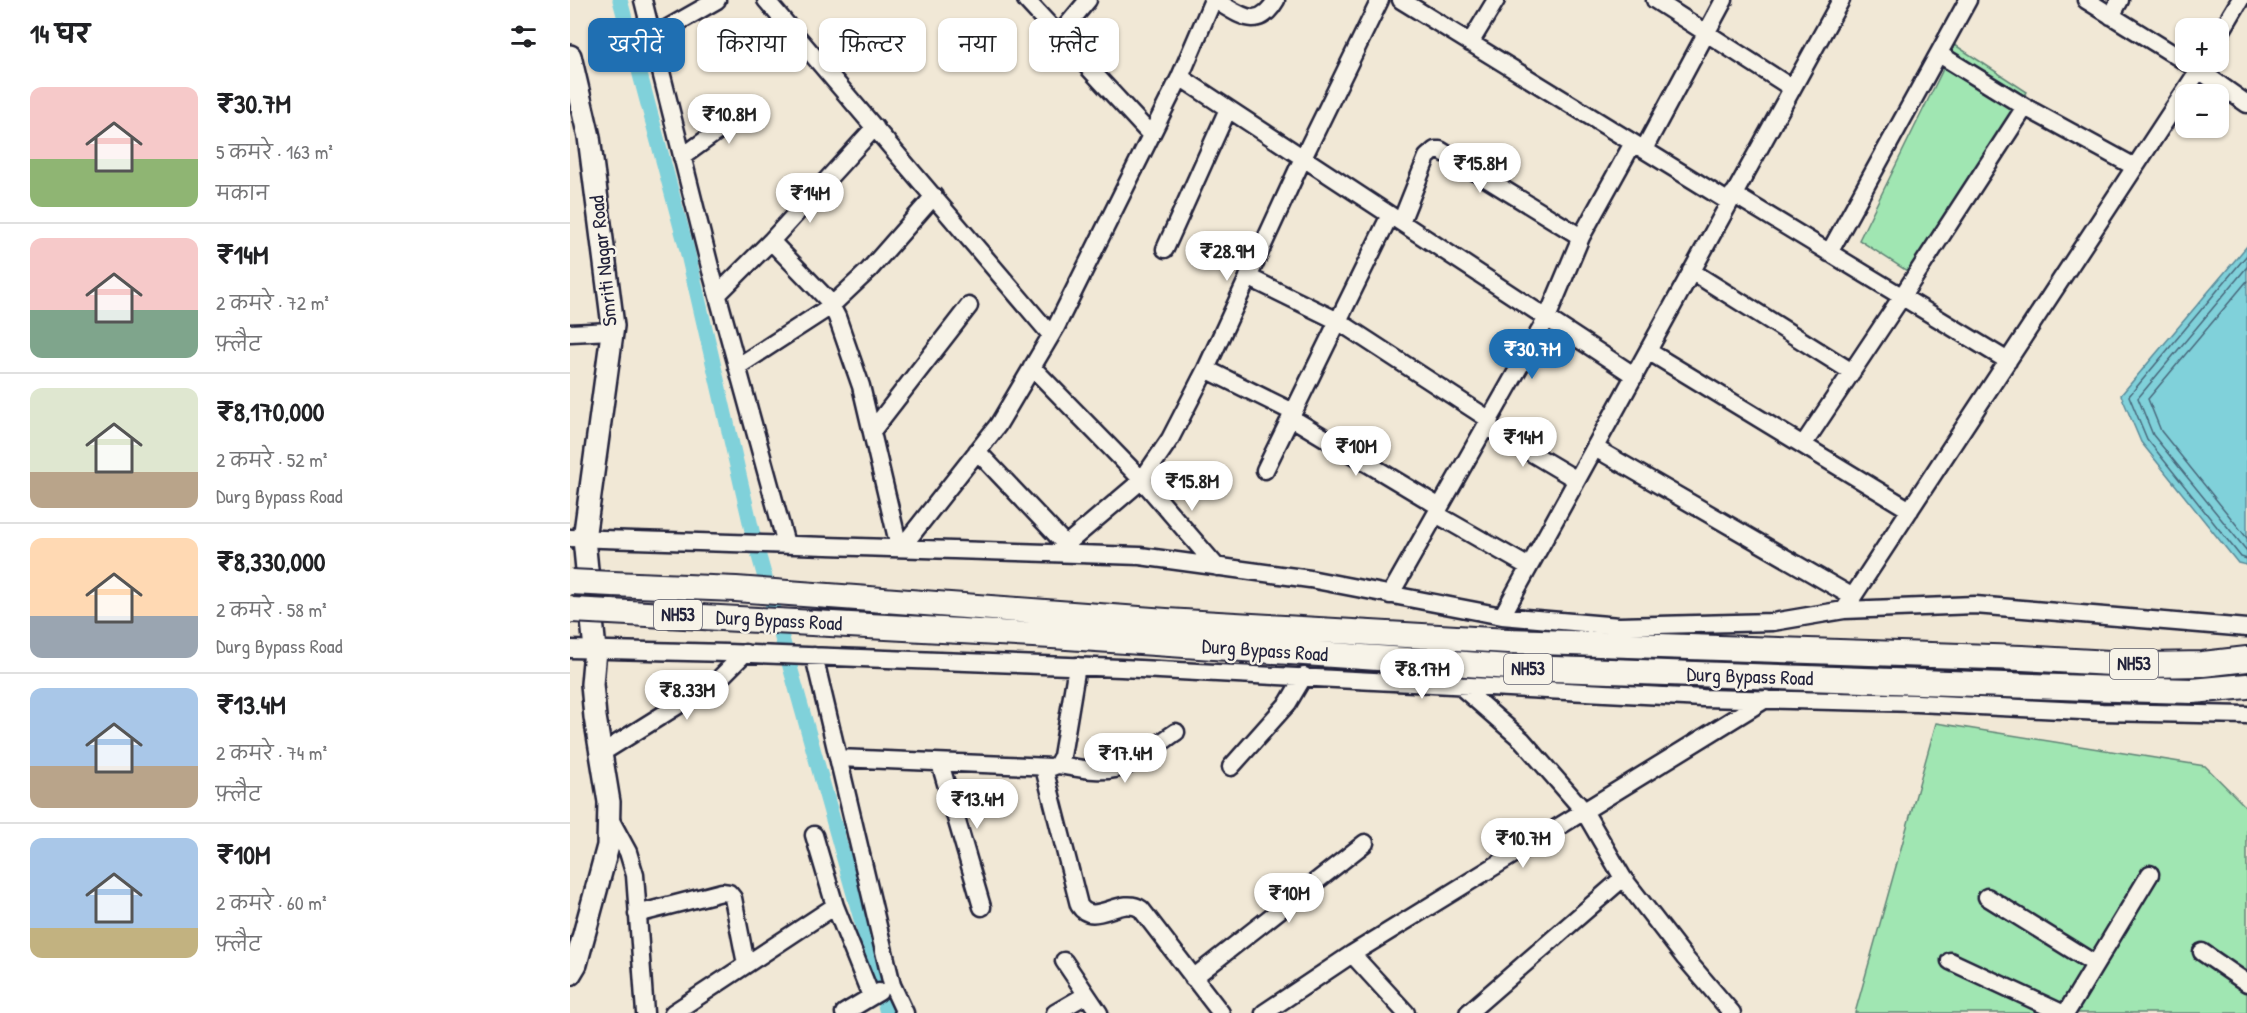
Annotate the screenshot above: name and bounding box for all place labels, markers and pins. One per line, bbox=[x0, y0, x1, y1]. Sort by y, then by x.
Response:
pin: ₹10.8M bbox=[680, 94, 778, 145]
pin: ₹15.8M bbox=[1431, 143, 1529, 194]
pin: ₹14M bbox=[774, 173, 846, 224]
pin: ₹28.9M bbox=[1178, 231, 1276, 282]
pin: ₹30.7M bbox=[1483, 329, 1581, 380]
pin: ₹14M bbox=[1487, 417, 1559, 468]
pin: ₹10M bbox=[1320, 426, 1392, 477]
pin: ₹15.8M bbox=[1143, 461, 1241, 512]
pin: ₹8.17M bbox=[1373, 649, 1471, 700]
pin: ₹8.33M bbox=[638, 670, 736, 721]
pin: ₹17.4M bbox=[1076, 733, 1174, 784]
pin: ₹13.4M bbox=[928, 779, 1026, 830]
pin: ₹10.7M bbox=[1474, 818, 1572, 869]
pin: ₹10M bbox=[1253, 873, 1325, 924]

